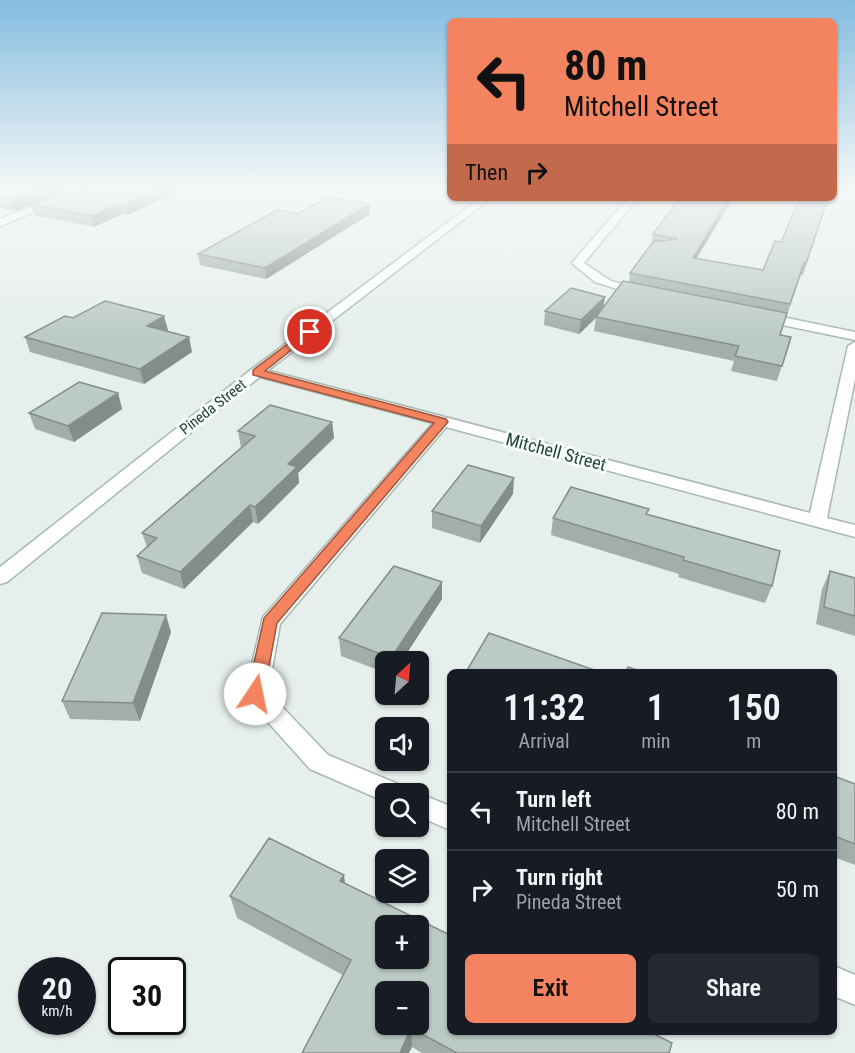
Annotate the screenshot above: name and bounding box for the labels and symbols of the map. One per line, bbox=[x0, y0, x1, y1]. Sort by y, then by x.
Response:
pin bbox=[284, 306, 335, 357]
street label: Pineda Street bbox=[176, 376, 250, 438]
street label: Mitchell Street bbox=[504, 428, 609, 475]
north arrow bbox=[375, 651, 429, 705]
position arrow bbox=[223, 662, 287, 726]
speed limit sign: 30 bbox=[108, 957, 186, 1035]

